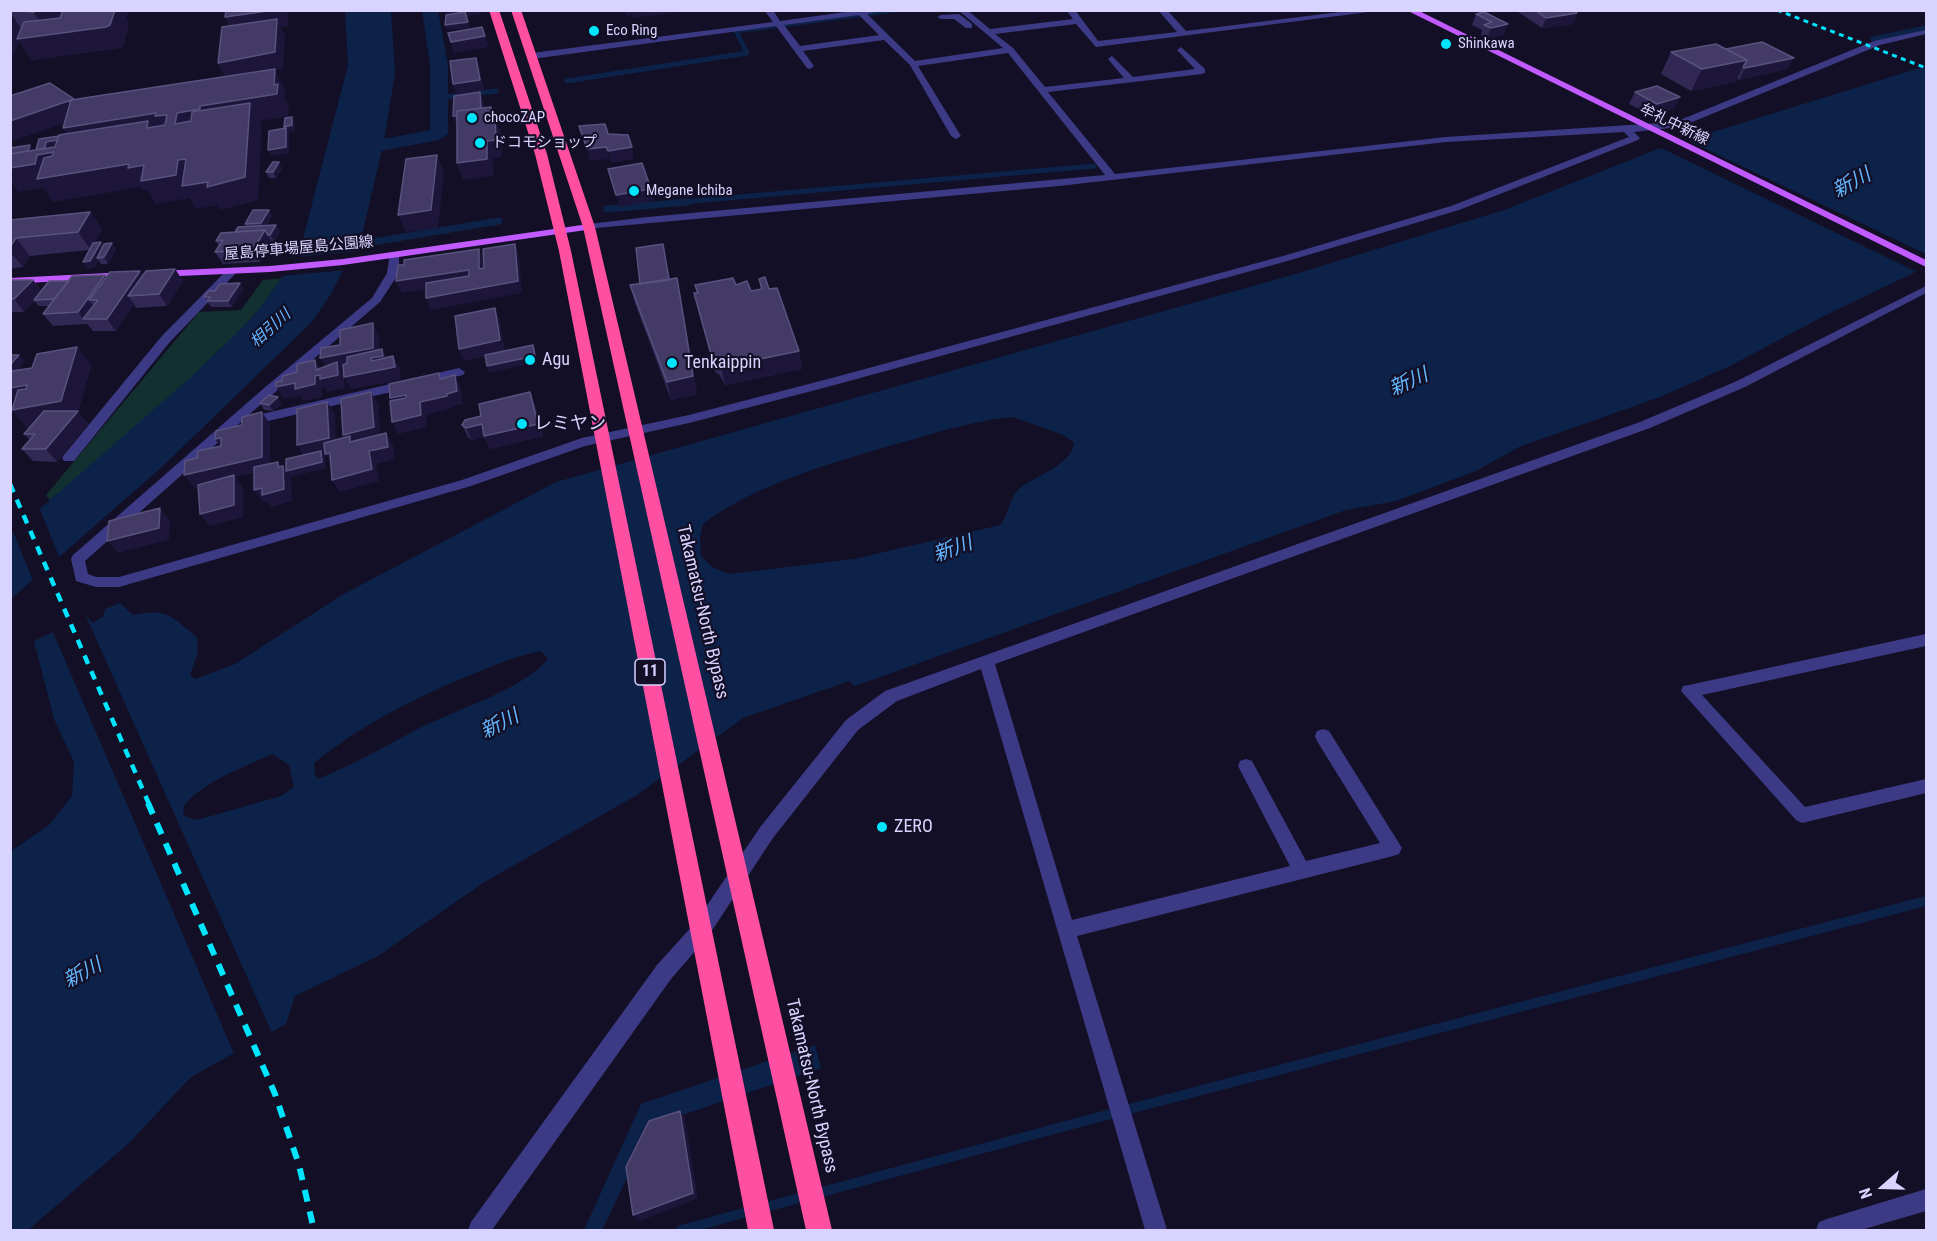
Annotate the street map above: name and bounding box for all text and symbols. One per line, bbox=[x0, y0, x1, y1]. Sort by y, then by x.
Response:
place label: Eco Ring bbox=[606, 22, 657, 40]
marker: Eco Ring bbox=[587, 24, 601, 38]
place label: Shinkawa bbox=[1458, 35, 1515, 53]
marker: Shinkawa bbox=[1439, 37, 1453, 51]
street label: 牟礼中新線 bbox=[1636, 100, 1712, 150]
place label: chocoZAP bbox=[484, 109, 545, 127]
marker: chocoZAP bbox=[465, 111, 479, 125]
place label: ドコモショップ bbox=[492, 134, 597, 152]
marker: ドコモショップ bbox=[473, 136, 487, 150]
water label: 新川 bbox=[1829, 164, 1875, 204]
place label: Megane Ichiba bbox=[646, 182, 733, 200]
marker: Megane Ichiba bbox=[627, 184, 641, 198]
street label: 屋島停車場屋島公園線 bbox=[224, 233, 374, 265]
water label: 相引川 bbox=[247, 306, 295, 352]
place label: Agu bbox=[542, 349, 570, 371]
place label: Tenkaippin bbox=[684, 352, 761, 374]
marker: Agu bbox=[523, 353, 537, 367]
marker: Tenkaippin bbox=[665, 356, 679, 370]
water label: 新川 bbox=[1386, 364, 1432, 402]
place label: レミヤン bbox=[534, 413, 606, 435]
marker: レミヤン bbox=[515, 417, 529, 431]
street label: Takamatsu-North Bypass bbox=[671, 523, 733, 701]
water label: 新川 bbox=[930, 532, 976, 568]
road number: 11 bbox=[635, 659, 665, 685]
water label: 新川 bbox=[477, 705, 523, 745]
place label: ZERO bbox=[894, 816, 933, 838]
marker: ZERO bbox=[875, 820, 889, 834]
water label: 新川 bbox=[60, 954, 106, 994]
street label: Takamatsu-North Bypass bbox=[780, 997, 842, 1175]
north arrow bbox=[1853, 1157, 1913, 1217]
text: N bbox=[1855, 1185, 1876, 1201]

